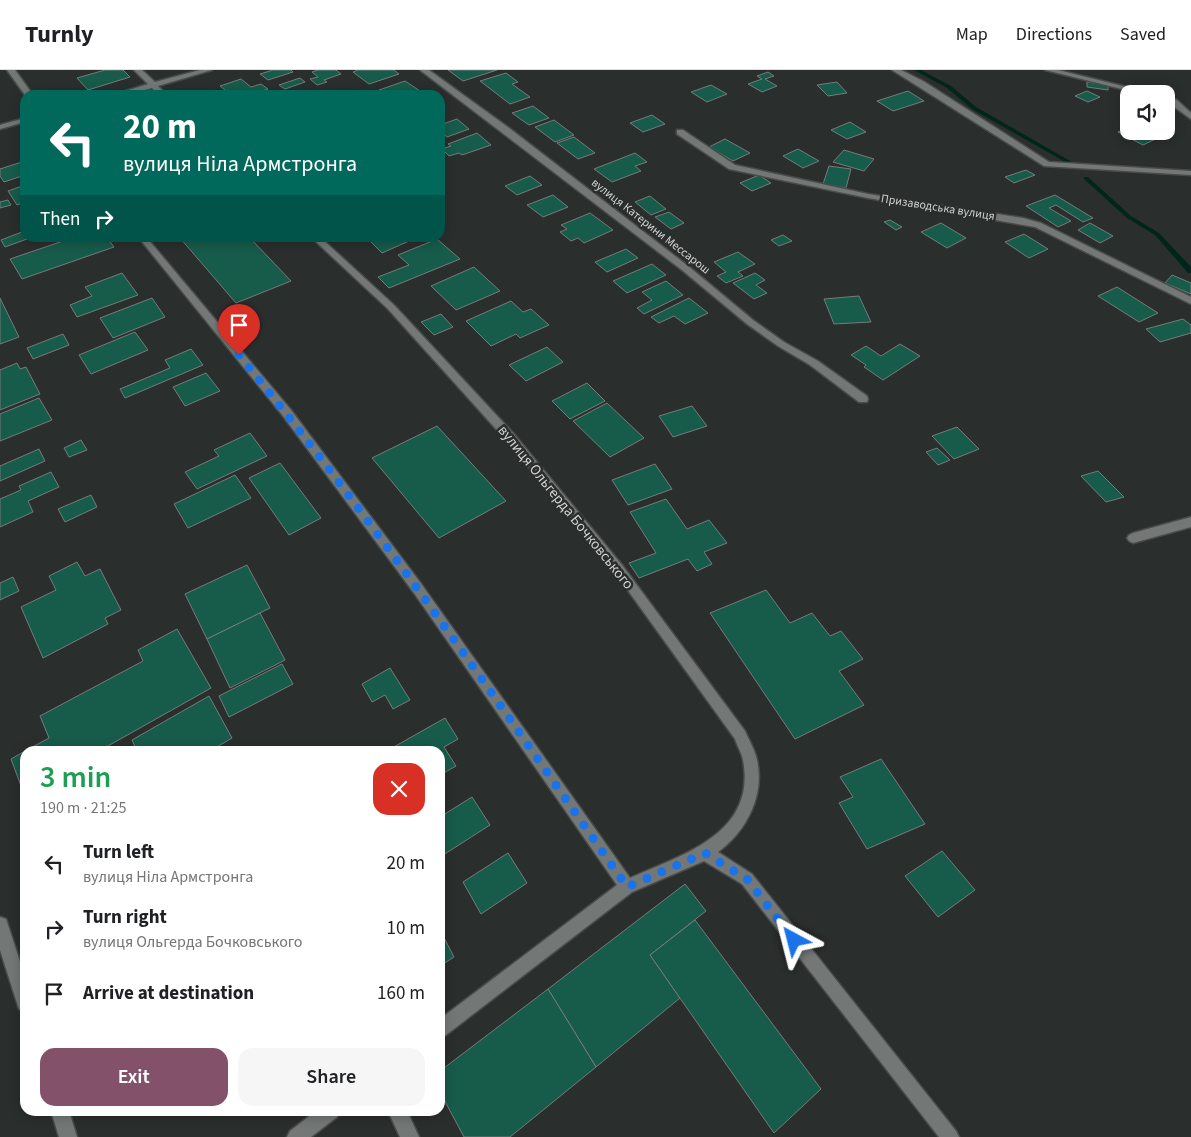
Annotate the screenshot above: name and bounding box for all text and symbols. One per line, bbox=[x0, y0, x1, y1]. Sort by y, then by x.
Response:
text: Turnly bbox=[25, 17, 94, 52]
text: Map bbox=[956, 22, 988, 47]
text: Directions bbox=[1016, 22, 1092, 47]
text: Saved bbox=[1120, 22, 1166, 47]
map controls bbox=[1120, 85, 1175, 140]
button: sound bbox=[1120, 85, 1175, 140]
text: 20 m bbox=[123, 102, 197, 152]
icon: left bbox=[40, 110, 105, 175]
text: вулиця Ніла Армстронга bbox=[123, 148, 357, 180]
street label: вулиця Катерини Мессарош bbox=[588, 174, 714, 278]
street label: Призаводська вулиця bbox=[880, 190, 996, 225]
icon: right bbox=[90, 205, 118, 233]
text: Then bbox=[40, 206, 80, 233]
pin bbox=[218, 304, 260, 355]
icon: arrive bbox=[225, 311, 253, 339]
street label: вулиця Ольгерда Бочковського bbox=[493, 421, 638, 594]
text: 3 min bbox=[40, 756, 111, 799]
button: close bbox=[373, 763, 425, 815]
text: 190 m · 21:25 bbox=[40, 797, 127, 819]
text: Turn left bbox=[83, 839, 154, 866]
icon: left bbox=[40, 850, 68, 878]
text: 20 m bbox=[387, 850, 425, 877]
text: вулиця Ніла Армстронга bbox=[83, 866, 253, 888]
text: Turn right bbox=[83, 904, 167, 931]
position arrow bbox=[767, 913, 819, 965]
icon: right bbox=[40, 915, 68, 943]
text: 10 m bbox=[387, 915, 425, 942]
text: вулиця Ольгерда Бочковського bbox=[83, 931, 302, 953]
icon: arrive bbox=[40, 980, 68, 1008]
text: Arrive at destination bbox=[83, 980, 254, 1007]
text: 160 m bbox=[377, 980, 425, 1007]
button: Exit bbox=[40, 1048, 228, 1106]
button: Share bbox=[238, 1048, 425, 1106]

